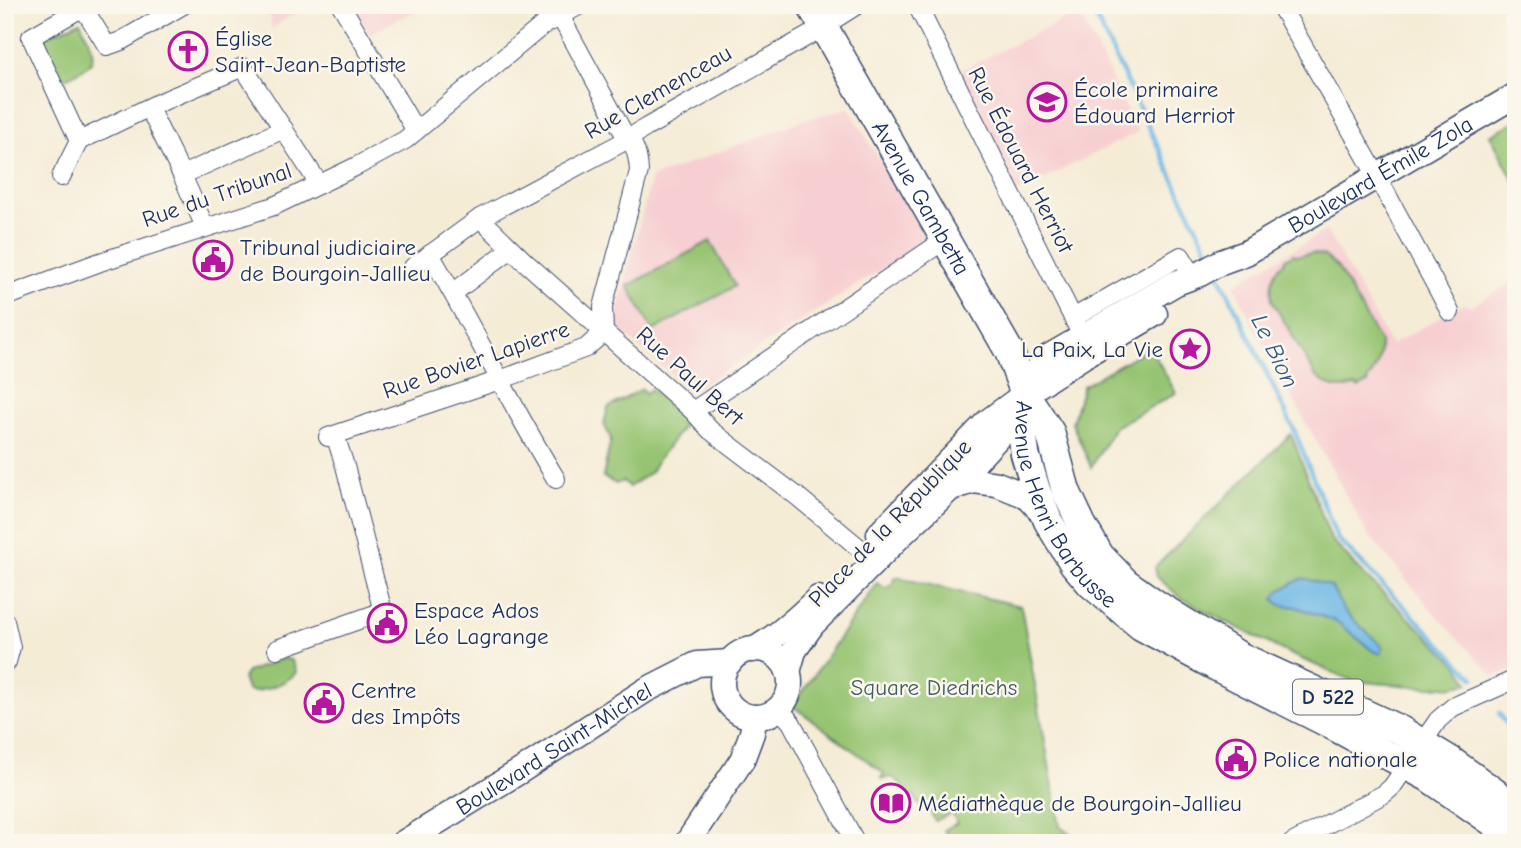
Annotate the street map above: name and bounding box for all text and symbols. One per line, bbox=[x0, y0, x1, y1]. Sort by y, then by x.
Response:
place label: Église Saint-Jean-Baptiste bbox=[215, 25, 406, 78]
church icon: Église Saint-Jean-Baptiste bbox=[167, 30, 209, 72]
street label: Rue Clemenceau bbox=[580, 39, 736, 145]
street label: Rue Édouard Herriot bbox=[962, 63, 1080, 259]
place label: École primaire Édouard Herriot bbox=[1074, 76, 1236, 129]
school or university icon: École primaire Édouard Herriot bbox=[1026, 81, 1068, 123]
street label: Boulevard Émile Zola bbox=[1283, 110, 1477, 239]
street label: Avenue Gambetta bbox=[866, 116, 976, 280]
street label: Rue du Tribunal bbox=[139, 157, 295, 233]
place label: Tribunal judiciaire de Bourgoin-Jallieu bbox=[240, 234, 431, 287]
public building icon: Tribunal judiciaire de Bourgoin-Jallieu bbox=[192, 239, 234, 281]
water label: Le Bion bbox=[1245, 310, 1305, 392]
street label: Rue Bovier Lapierre bbox=[379, 315, 573, 405]
street label: Rue Paul Bert bbox=[631, 321, 750, 432]
place icon: La Paix, La Vie bbox=[1169, 328, 1211, 370]
place label: La Paix, La Vie bbox=[1021, 336, 1163, 363]
street label: Avenue Henri Barbusse bbox=[1009, 400, 1123, 614]
street label: Place de la République bbox=[803, 434, 977, 612]
place label: Espace Ados Léo Lagrange bbox=[414, 597, 549, 650]
public building icon: Espace Ados Léo Lagrange bbox=[366, 602, 408, 644]
park label: Square Diedrichs bbox=[851, 674, 1017, 701]
street label: Boulevard Saint-Michel bbox=[451, 676, 656, 821]
place label: Centre des Impôts bbox=[351, 677, 460, 730]
road number: D 522 bbox=[1293, 680, 1363, 714]
public building icon: Centre des Impôts bbox=[303, 682, 345, 724]
public building icon: Police nationale bbox=[1215, 738, 1257, 780]
place label: Police nationale bbox=[1263, 746, 1417, 773]
library icon: Médiathèque de Bourgoin-Jallieu bbox=[870, 782, 912, 824]
place label: Médiathèque de Bourgoin-Jallieu bbox=[918, 790, 1242, 817]

